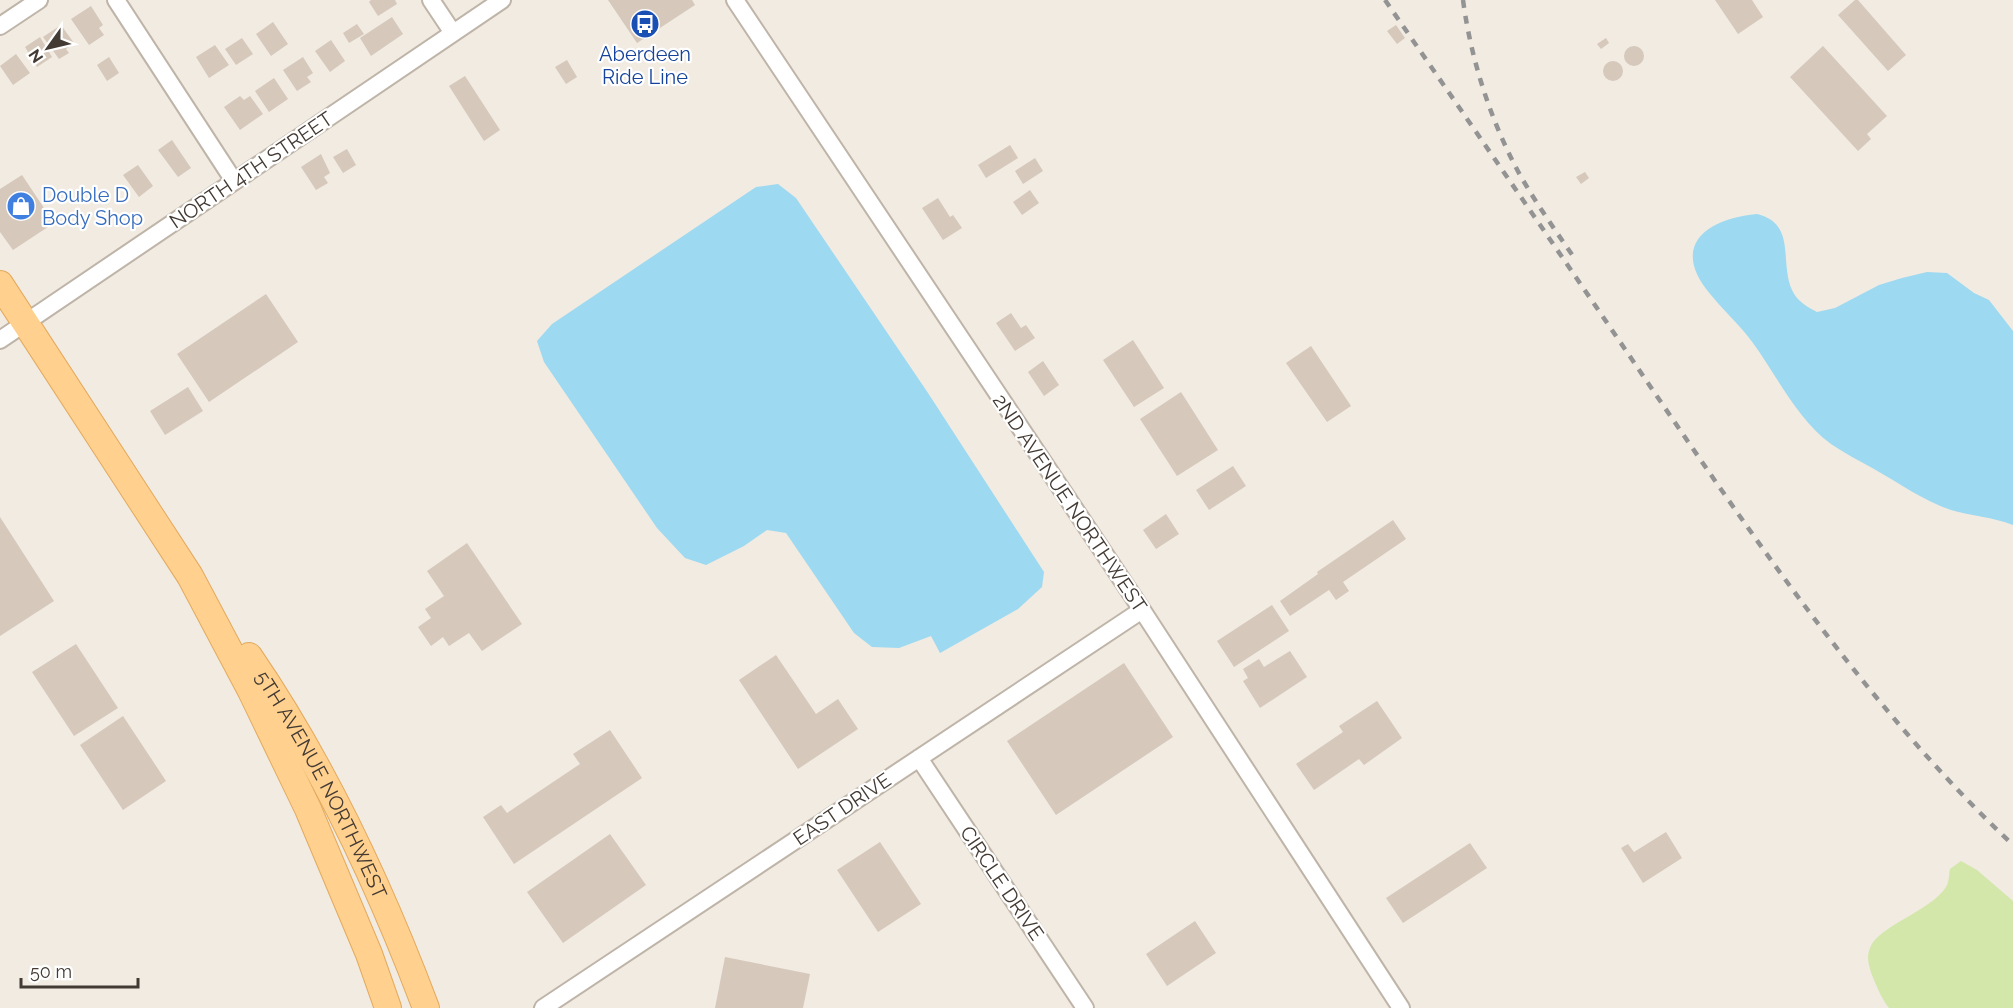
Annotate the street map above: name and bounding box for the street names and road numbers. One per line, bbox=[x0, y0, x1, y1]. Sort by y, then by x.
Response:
street label: NORTH 4TH STREET bbox=[165, 107, 337, 233]
street label: 2ND AVENUE NORTHWEST bbox=[988, 389, 1152, 617]
street label: 5TH AVENUE NORTHWEST bbox=[250, 666, 392, 903]
street label: EAST DRIVE bbox=[789, 768, 895, 850]
street label: CIRCLE DRIVE bbox=[955, 821, 1049, 945]

